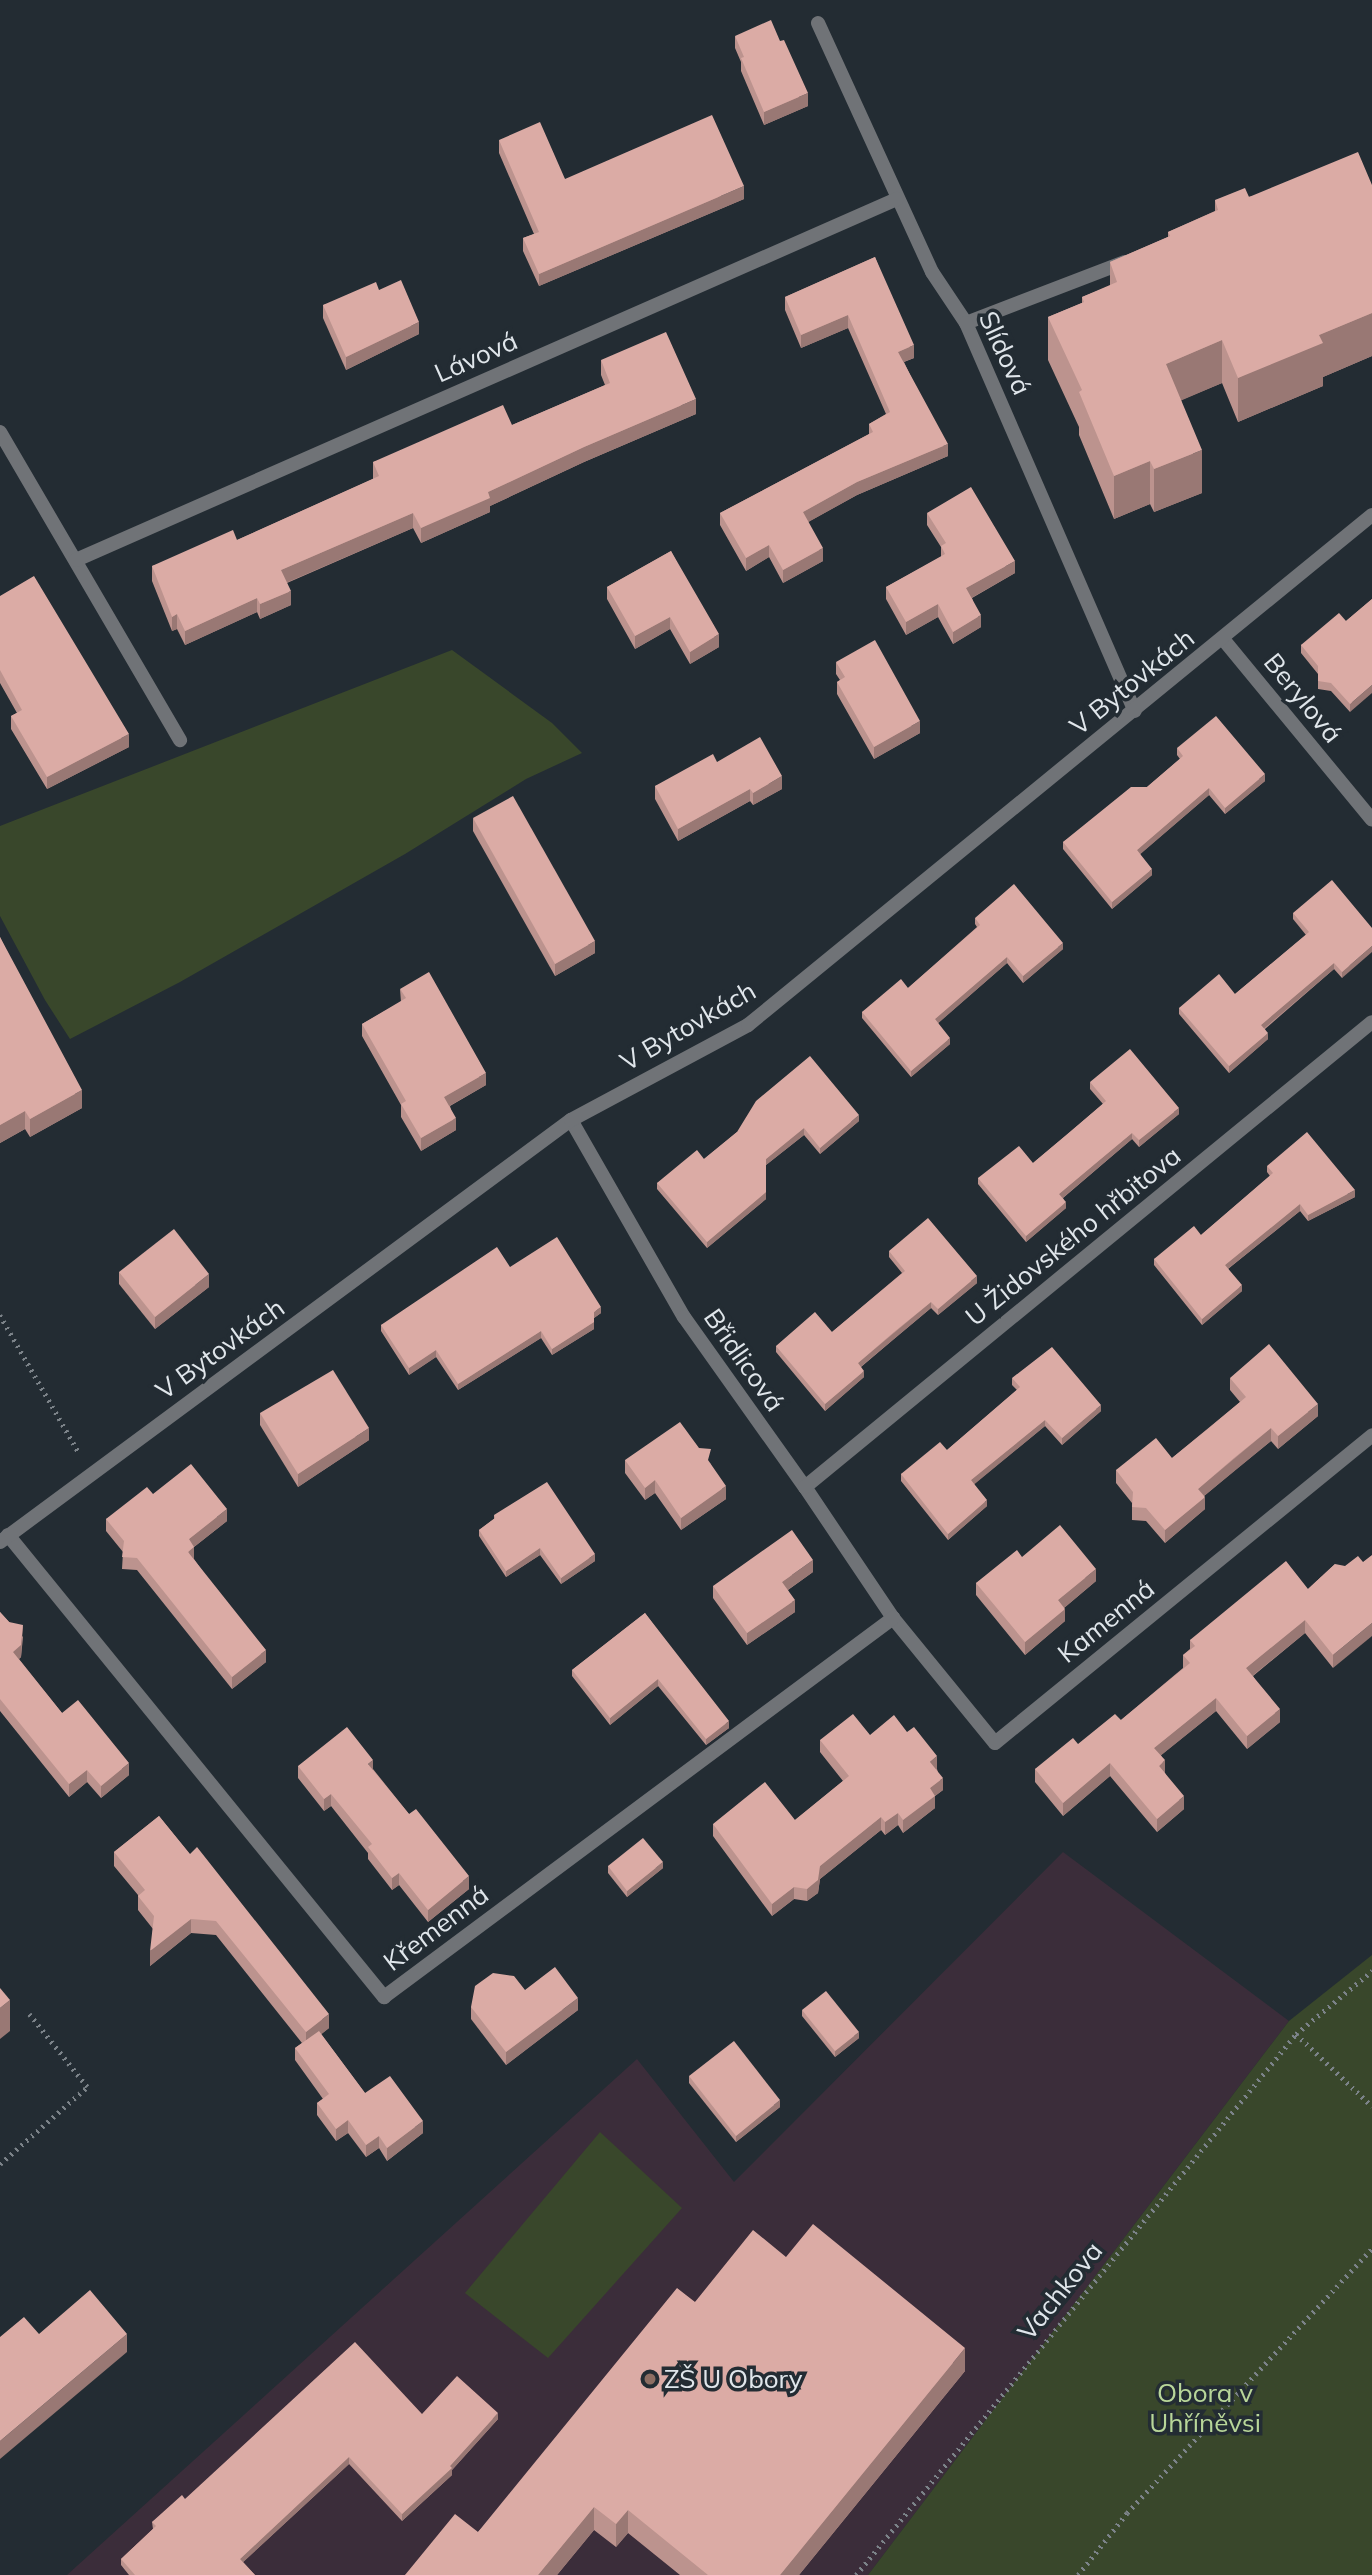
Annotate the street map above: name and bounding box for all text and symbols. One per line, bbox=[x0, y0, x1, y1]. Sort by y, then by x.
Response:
street label: Slídová bbox=[972, 306, 1038, 400]
street label: Lávová bbox=[430, 325, 522, 389]
street label: V Bytovkách bbox=[1063, 622, 1201, 742]
street label: Berylová bbox=[1257, 647, 1349, 749]
street label: V Bytovkách bbox=[615, 975, 761, 1077]
street label: U Židovského hřbitova bbox=[959, 1140, 1187, 1332]
street label: V Bytovkách bbox=[150, 1292, 290, 1406]
street label: Břidlicová bbox=[697, 1303, 791, 1417]
street label: Kamenná bbox=[1051, 1573, 1161, 1669]
street label: Křemenná bbox=[378, 1879, 494, 1977]
street label: Vachkova bbox=[1011, 2236, 1109, 2346]
place label: ZŠ U Obory bbox=[664, 2363, 803, 2395]
marker: ZŠ U Obory bbox=[642, 2371, 658, 2387]
park label: Obora v Uhříněvsi bbox=[1149, 2377, 1261, 2438]

